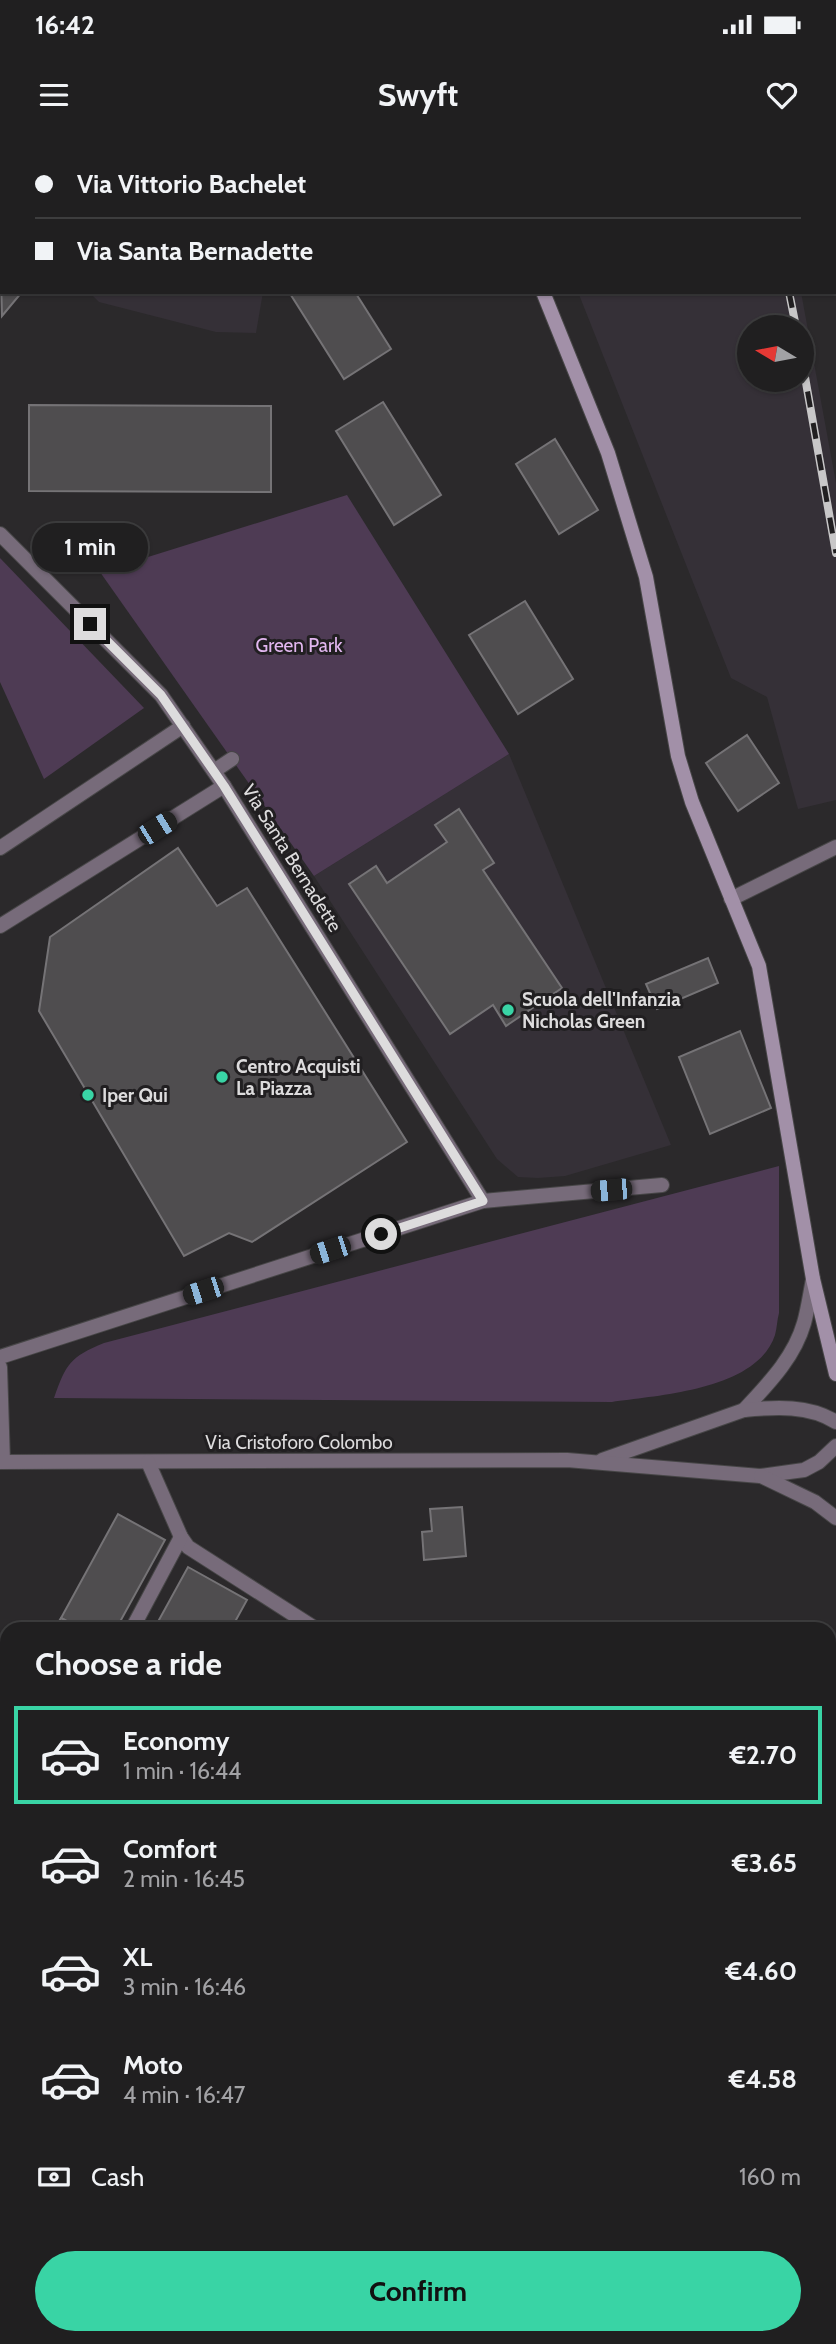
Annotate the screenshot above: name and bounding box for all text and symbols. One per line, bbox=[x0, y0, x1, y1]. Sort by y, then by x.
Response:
text: 16:42 bbox=[35, 9, 95, 41]
text: Swyft bbox=[378, 75, 458, 114]
icon: menu bbox=[35, 76, 73, 114]
icon: heart bbox=[763, 76, 801, 114]
text: Via Vittorio Bachelet bbox=[77, 168, 306, 200]
text: Via Santa Bernadette bbox=[77, 235, 313, 267]
north arrow bbox=[737, 315, 814, 392]
map controls bbox=[737, 315, 814, 392]
callout: 1 min bbox=[32, 522, 148, 572]
text: 1 min bbox=[64, 533, 116, 561]
route end bbox=[74, 608, 106, 640]
park label: Green Park bbox=[255, 634, 343, 657]
street label: Via Santa Bernadette bbox=[237, 780, 347, 936]
car bbox=[134, 808, 181, 848]
place label: Scuola dell'Infanzia Nicholas Green bbox=[522, 988, 681, 1033]
marker: Scuola dell'Infanzia Nicholas Green bbox=[500, 1002, 516, 1018]
place label: Centro Acquisti La Piazza bbox=[236, 1055, 361, 1100]
marker: Centro Acquisti La Piazza bbox=[214, 1069, 230, 1085]
place label: Iper Qui bbox=[102, 1084, 168, 1107]
marker: Iper Qui bbox=[80, 1087, 96, 1103]
car bbox=[590, 1178, 633, 1202]
route start bbox=[365, 1218, 397, 1250]
car bbox=[307, 1234, 354, 1266]
car bbox=[180, 1275, 227, 1307]
street label: Via Cristoforo Colombo bbox=[205, 1431, 393, 1454]
text: Choose a ride bbox=[35, 1644, 222, 1683]
icon: car bbox=[39, 1724, 102, 1787]
text: Economy bbox=[123, 1725, 229, 1757]
text: €2.70 bbox=[729, 1739, 797, 1771]
text: 1 min · 16:44 bbox=[123, 1757, 241, 1785]
icon: car bbox=[39, 1832, 102, 1895]
text: Comfort bbox=[123, 1833, 217, 1865]
text: €3.65 bbox=[732, 1847, 797, 1879]
text: 2 min · 16:45 bbox=[123, 1865, 245, 1893]
icon: car bbox=[39, 1940, 102, 2003]
text: XL bbox=[123, 1941, 152, 1973]
text: €4.60 bbox=[725, 1955, 797, 1987]
text: 3 min · 16:46 bbox=[123, 1973, 246, 2001]
icon: car bbox=[39, 2048, 102, 2111]
text: Moto bbox=[123, 2049, 183, 2081]
text: €4.58 bbox=[729, 2063, 797, 2095]
text: 4 min · 16:47 bbox=[123, 2081, 245, 2109]
icon: cash bbox=[35, 2158, 73, 2196]
text: Cash bbox=[91, 2161, 144, 2193]
text: 160 m bbox=[739, 2163, 801, 2191]
button: Confirm bbox=[35, 2251, 801, 2331]

